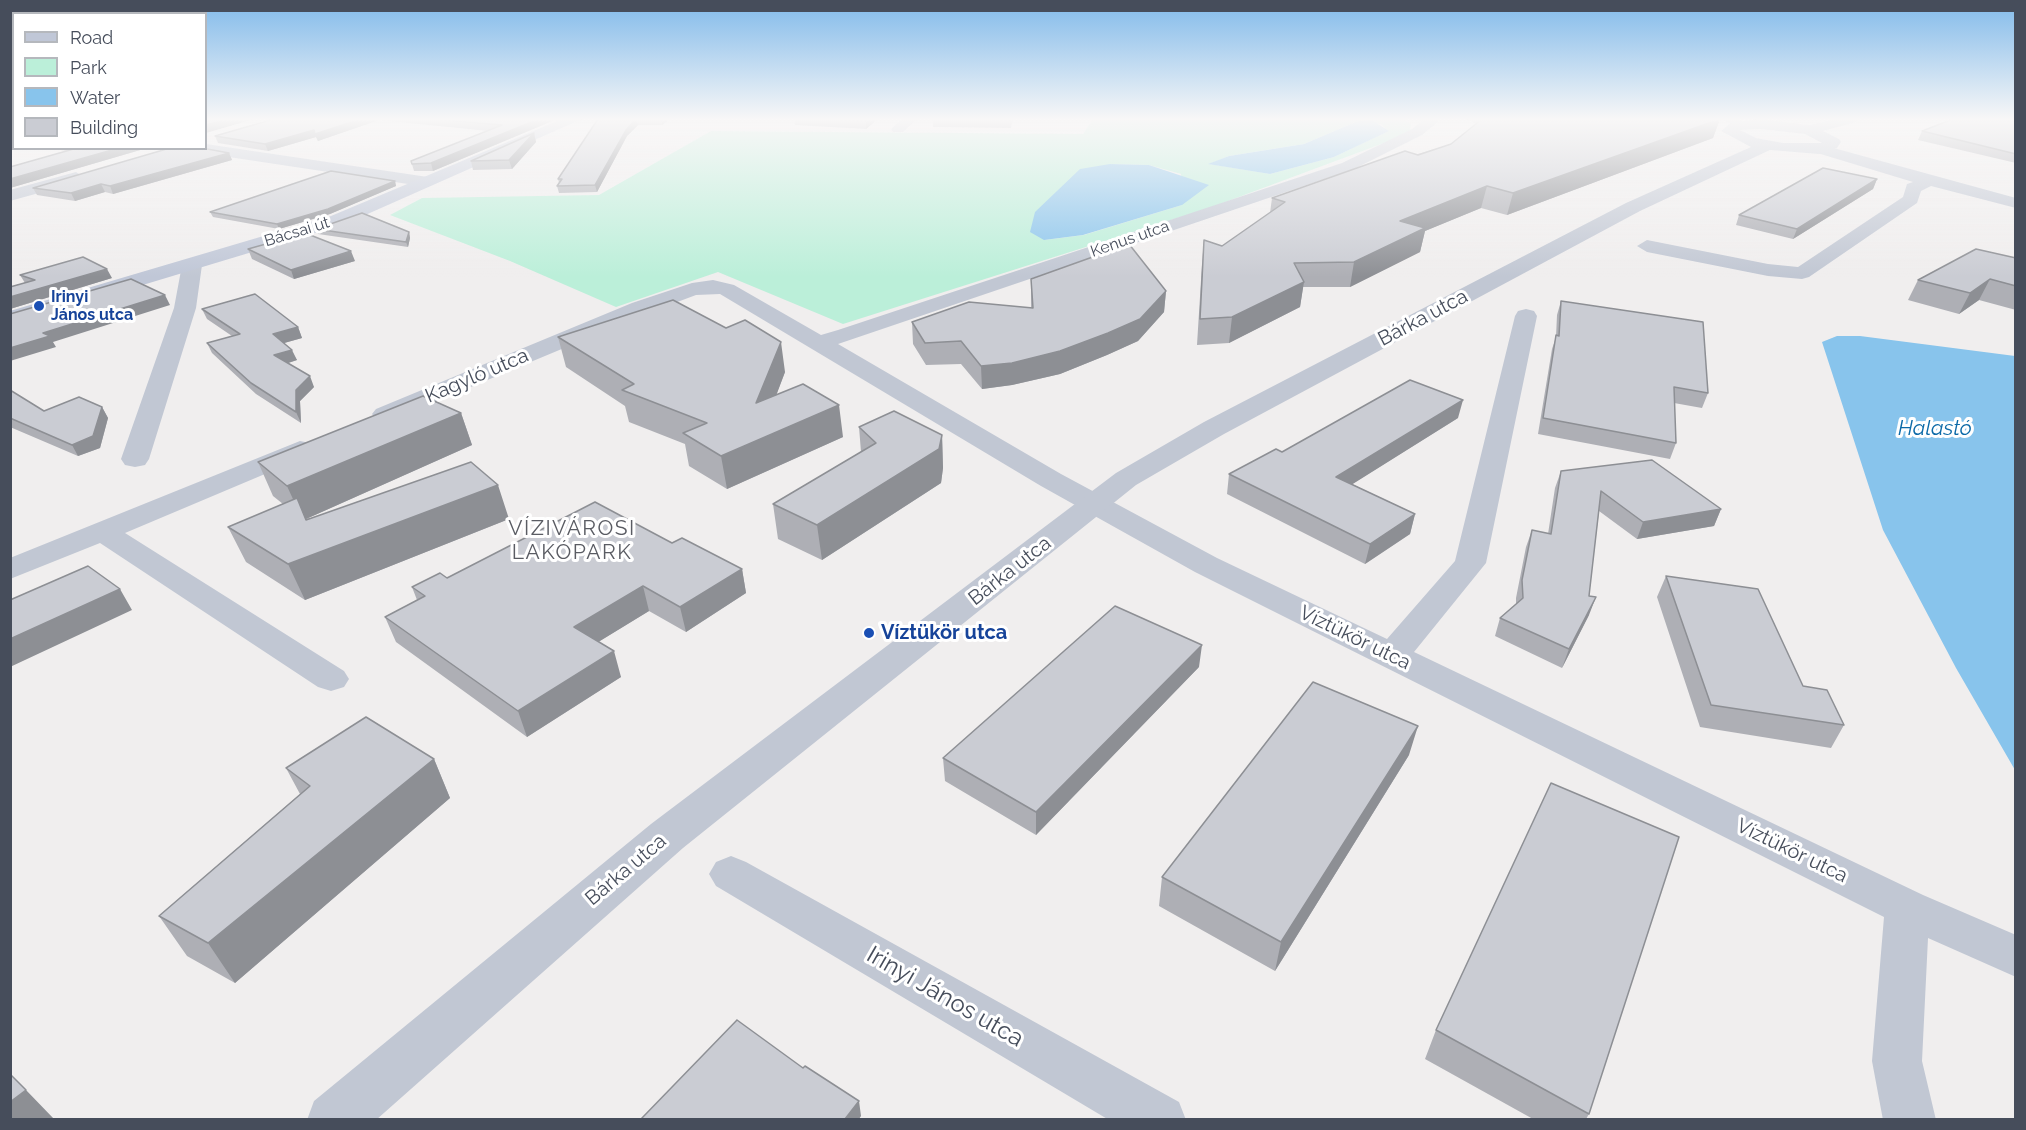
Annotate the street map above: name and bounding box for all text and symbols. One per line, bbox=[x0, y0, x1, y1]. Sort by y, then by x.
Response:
legend bbox=[12, 12, 207, 150]
text: Road bbox=[70, 27, 113, 48]
text: Park bbox=[70, 57, 107, 78]
text: Water bbox=[70, 87, 120, 108]
text: Building bbox=[70, 117, 138, 138]
street label: Bácsai út bbox=[262, 213, 332, 251]
street label: Kenus utca bbox=[1088, 217, 1172, 261]
street label: Bárka utca bbox=[1374, 284, 1472, 352]
place label: Irinyi János utca bbox=[51, 287, 133, 325]
marker: Irinyi János utca bbox=[32, 299, 46, 313]
street label: Kagyló utca bbox=[422, 344, 532, 408]
water label: Halastó bbox=[1898, 416, 1972, 442]
district label: VÍZIVÁROSI LAKÓPARK bbox=[508, 516, 636, 566]
street label: Bárka utca bbox=[964, 531, 1056, 611]
street label: Víztükör utca bbox=[1295, 601, 1415, 675]
place label: Víztükör utca bbox=[881, 621, 1007, 645]
marker: Víztükör utca bbox=[862, 626, 876, 640]
street label: Víztükör utca bbox=[1732, 814, 1852, 888]
street label: Bárka utca bbox=[581, 829, 671, 911]
street label: Irinyi János utca bbox=[861, 940, 1029, 1054]

